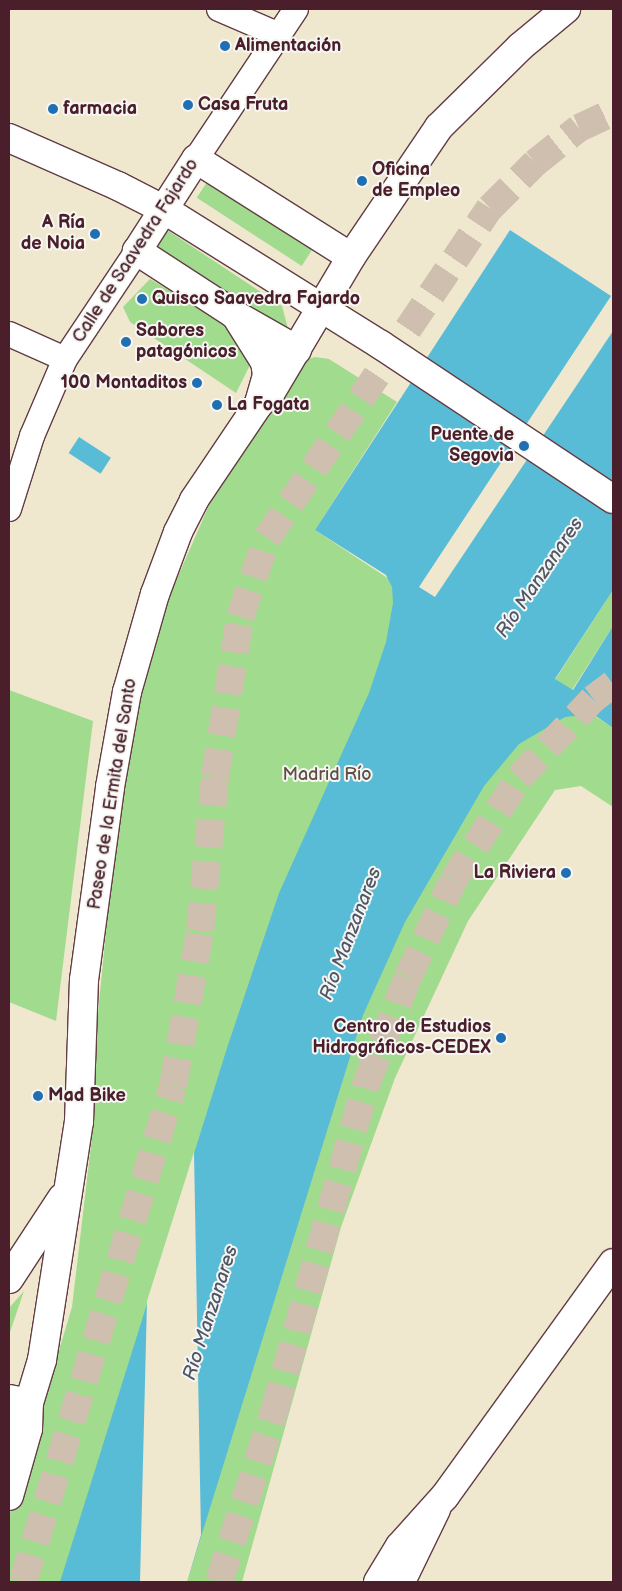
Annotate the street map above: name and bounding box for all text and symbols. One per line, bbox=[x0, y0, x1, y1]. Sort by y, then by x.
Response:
place label: Alimentación bbox=[235, 35, 341, 57]
marker: Alimentación bbox=[219, 40, 231, 52]
place label: Casa Fruta bbox=[198, 94, 288, 116]
place label: farmacia bbox=[63, 98, 137, 120]
marker: Casa Fruta bbox=[182, 99, 194, 111]
marker: farmacia bbox=[47, 103, 59, 115]
street label: Calle de Saavedra Fajardo bbox=[68, 155, 204, 347]
place label: Oficina de Empleo bbox=[372, 160, 460, 202]
marker: Oficina de Empleo bbox=[356, 175, 368, 187]
place label: A Ría de Noia bbox=[21, 213, 85, 255]
marker: A Ría de Noia bbox=[89, 228, 101, 240]
place label: Quisco Saavedra Fajardo bbox=[152, 288, 360, 310]
marker: Quisco Saavedra Fajardo bbox=[136, 293, 148, 305]
place label: Sabores patagónicos bbox=[136, 321, 237, 364]
marker: Sabores patagónicos bbox=[120, 336, 132, 348]
place label: 100 Montaditos bbox=[60, 372, 187, 394]
marker: 100 Montaditos bbox=[191, 377, 203, 389]
place label: La Fogata bbox=[227, 394, 310, 416]
marker: La Fogata bbox=[211, 399, 223, 411]
place label: Puente de Segovia bbox=[430, 425, 514, 468]
marker: Puente de Segovia bbox=[518, 440, 530, 452]
water label: Río Manzanares bbox=[491, 514, 589, 642]
street label: Paseo de la Ermita del Santo bbox=[84, 677, 142, 911]
park label: Madrid Río bbox=[282, 764, 372, 786]
place label: La Riviera bbox=[474, 862, 556, 884]
water label: Río Manzanares bbox=[315, 865, 387, 1003]
marker: La Riviera bbox=[560, 867, 572, 879]
place label: Centro de Estudios Hidrográficos-CEDEX bbox=[312, 1017, 491, 1060]
marker: Centro de Estudios Hidrográficos-CEDEX bbox=[495, 1032, 507, 1044]
place label: Mad Bike bbox=[48, 1085, 126, 1107]
marker: Mad Bike bbox=[32, 1090, 44, 1102]
water label: Río Manzanares bbox=[179, 1243, 243, 1383]

